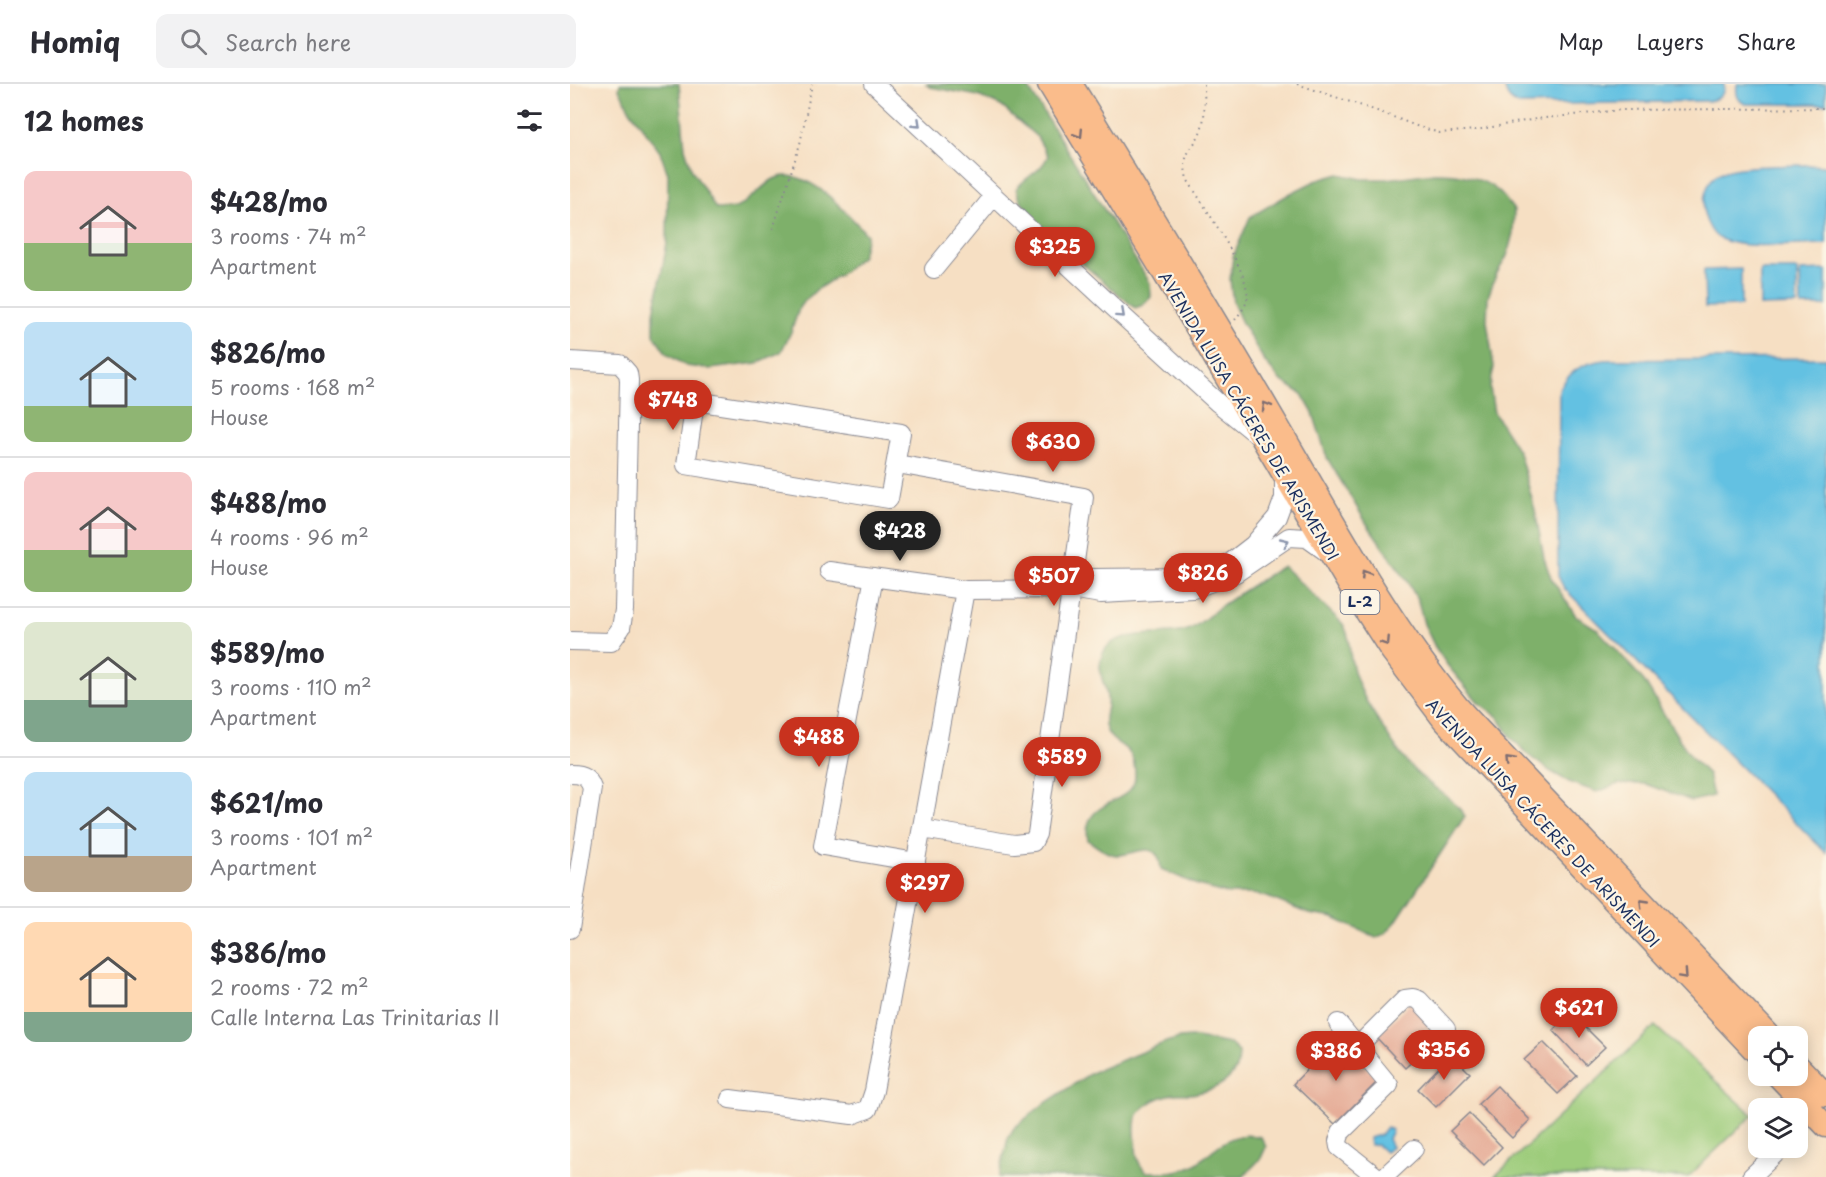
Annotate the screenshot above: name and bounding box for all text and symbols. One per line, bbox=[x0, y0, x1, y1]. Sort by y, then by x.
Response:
search box bbox=[156, 14, 576, 68]
text: Homiq bbox=[30, 20, 120, 63]
icon: search bbox=[177, 25, 210, 58]
text: Search here bbox=[225, 25, 351, 58]
text: Map bbox=[1559, 25, 1603, 57]
text: Layers bbox=[1636, 25, 1704, 57]
text: Share bbox=[1737, 25, 1796, 57]
text: 12 homes bbox=[24, 101, 144, 140]
icon: filters bbox=[513, 104, 546, 137]
one-way arrow bbox=[910, 117, 921, 128]
one-way arrow bbox=[1072, 128, 1084, 138]
text: $428/mo bbox=[210, 182, 328, 221]
icon: home bbox=[72, 195, 144, 267]
text: 3 rooms · 74 m² bbox=[210, 221, 367, 251]
pin: $325 bbox=[1019, 227, 1091, 278]
text: $325 bbox=[1029, 231, 1081, 261]
text: Apartment bbox=[210, 251, 317, 281]
street label: AVENIDA LUISA CÁCERES DE ARISMENDI bbox=[1154, 267, 1346, 564]
one-way arrow bbox=[1114, 307, 1125, 318]
text: $826/mo bbox=[210, 333, 325, 372]
icon: home bbox=[72, 346, 144, 418]
text: 5 rooms · 168 m² bbox=[210, 372, 375, 402]
pin: $748 bbox=[637, 380, 709, 431]
text: $748 bbox=[648, 384, 698, 414]
text: House bbox=[210, 402, 269, 432]
one-way arrow bbox=[1262, 402, 1273, 412]
pin: $630 bbox=[1017, 422, 1089, 473]
text: $630 bbox=[1026, 426, 1080, 456]
text: $488/mo bbox=[210, 483, 326, 522]
icon: home bbox=[72, 496, 144, 568]
pin: $428 bbox=[864, 511, 936, 562]
text: $428 bbox=[874, 515, 926, 545]
text: 4 rooms · 96 m² bbox=[210, 522, 369, 552]
one-way arrow bbox=[1278, 537, 1289, 549]
text: House bbox=[210, 552, 269, 582]
pin: $826 bbox=[1167, 553, 1239, 604]
pin: $507 bbox=[1018, 556, 1090, 607]
text: $826 bbox=[1178, 557, 1228, 587]
text: $507 bbox=[1028, 560, 1080, 590]
one-way arrow bbox=[1360, 570, 1372, 580]
road number: L-2 bbox=[1340, 590, 1380, 614]
text: $589/mo bbox=[210, 633, 324, 672]
one-way arrow bbox=[1379, 636, 1391, 646]
icon: home bbox=[72, 646, 144, 718]
text: 3 rooms · 110 m² bbox=[210, 672, 372, 702]
street label: AVENIDA LUISA CÁCERES DE ARISMENDI bbox=[1421, 692, 1666, 952]
text: Apartment bbox=[210, 702, 317, 732]
pin: $488 bbox=[783, 717, 855, 768]
text: $488 bbox=[793, 721, 845, 751]
pin: $589 bbox=[1026, 737, 1098, 788]
text: $589 bbox=[1037, 741, 1087, 771]
one-way arrow bbox=[1505, 758, 1516, 768]
text: $621/mo bbox=[210, 783, 323, 822]
icon: home bbox=[72, 796, 144, 868]
text: 3 rooms · 101 m² bbox=[210, 822, 373, 852]
text: Apartment bbox=[210, 852, 317, 882]
pin: $297 bbox=[889, 863, 961, 914]
text: $297 bbox=[900, 867, 950, 897]
one-way arrow bbox=[1639, 899, 1650, 909]
text: $386/mo bbox=[210, 933, 326, 972]
icon: home bbox=[72, 946, 144, 1018]
one-way arrow bbox=[1677, 969, 1688, 979]
text: 2 rooms · 72 m² bbox=[210, 972, 369, 1002]
pin: $621 bbox=[1543, 988, 1615, 1039]
text: $621 bbox=[1554, 992, 1604, 1022]
text: Calle Interna Las Trinitarias II bbox=[210, 1002, 500, 1032]
map controls bbox=[1748, 1026, 1808, 1158]
button: locate bbox=[1748, 1026, 1808, 1086]
pin: $356 bbox=[1408, 1030, 1480, 1081]
pin: $386 bbox=[1300, 1031, 1372, 1082]
text: $356 bbox=[1418, 1034, 1470, 1064]
text: $386 bbox=[1310, 1035, 1362, 1065]
button: layers bbox=[1748, 1098, 1808, 1158]

